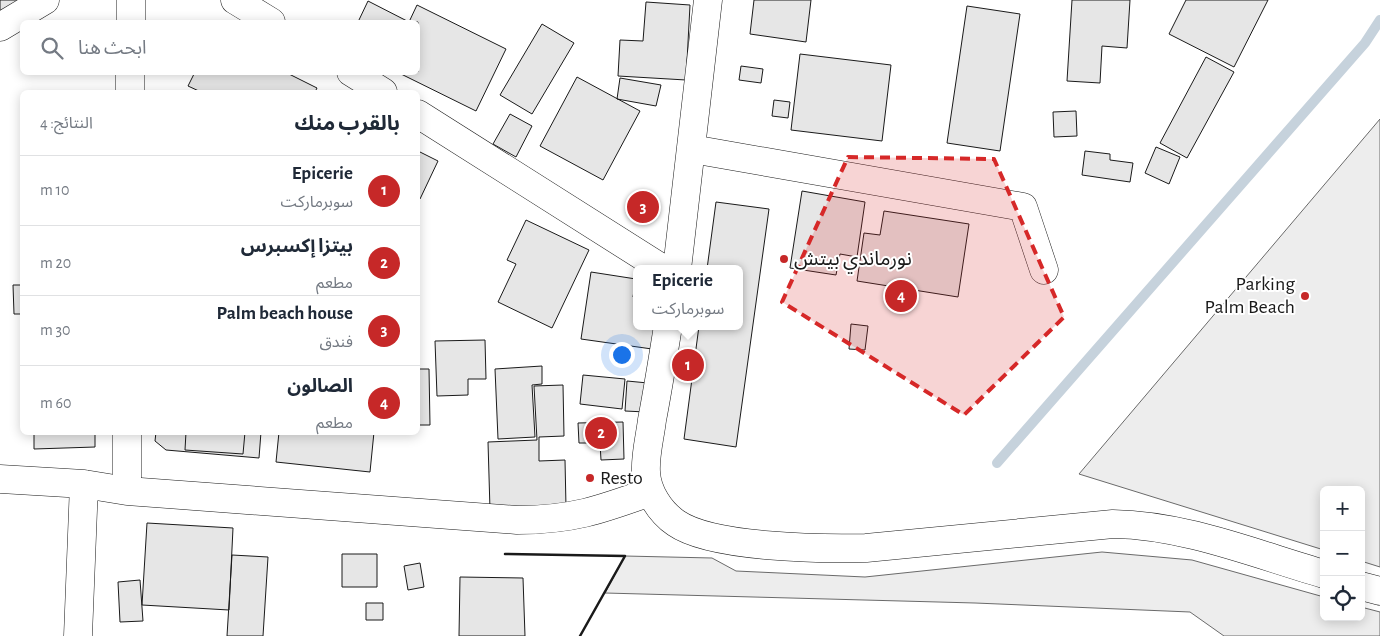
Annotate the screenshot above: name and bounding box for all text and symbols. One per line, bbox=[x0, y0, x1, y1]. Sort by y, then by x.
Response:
search box bbox=[20, 20, 420, 75]
icon: search bbox=[38, 34, 66, 62]
text: ابحث هنا bbox=[78, 39, 147, 58]
text: بالقرب منك bbox=[294, 113, 400, 134]
text: النتائج: 4 bbox=[40, 115, 93, 131]
text: Epicerie bbox=[292, 164, 353, 183]
text: 10 m bbox=[40, 182, 69, 198]
text: 1 bbox=[381, 182, 387, 198]
pin: 3 bbox=[627, 188, 659, 226]
text: سوبرماركت bbox=[281, 194, 353, 210]
text: بيتزا إكسبرس bbox=[241, 237, 353, 256]
place label: نورماندي بيتش bbox=[794, 249, 912, 274]
marker: نورماندي بيتش bbox=[778, 253, 790, 265]
text: 20 m bbox=[40, 255, 71, 271]
text: 2 bbox=[380, 255, 388, 271]
popup bbox=[633, 265, 743, 330]
text: Epicerie bbox=[652, 271, 713, 290]
place label: Parking Palm Beach bbox=[1205, 274, 1295, 317]
text: مطعم bbox=[316, 275, 353, 291]
pin: 4 bbox=[885, 277, 917, 315]
marker: Parking Palm Beach bbox=[1299, 290, 1311, 302]
text: سوبرماركت bbox=[652, 301, 724, 317]
text: Palm beach house bbox=[217, 304, 353, 323]
text: 30 m bbox=[40, 322, 71, 338]
text: 3 bbox=[381, 322, 387, 338]
text: فندق bbox=[319, 334, 353, 350]
your location bbox=[609, 342, 635, 368]
pin: 1 bbox=[672, 346, 704, 384]
text: الصالون bbox=[287, 377, 353, 396]
text: 60 m bbox=[40, 395, 71, 411]
text: 4 bbox=[380, 395, 388, 411]
pin: 2 bbox=[585, 414, 617, 452]
text: مطعم bbox=[316, 415, 353, 431]
place label: Resto bbox=[600, 468, 643, 488]
marker: Resto bbox=[584, 472, 596, 484]
map controls bbox=[1320, 486, 1365, 621]
button: + bbox=[1320, 486, 1365, 531]
button: − bbox=[1320, 531, 1365, 576]
button: locate bbox=[1320, 576, 1365, 621]

